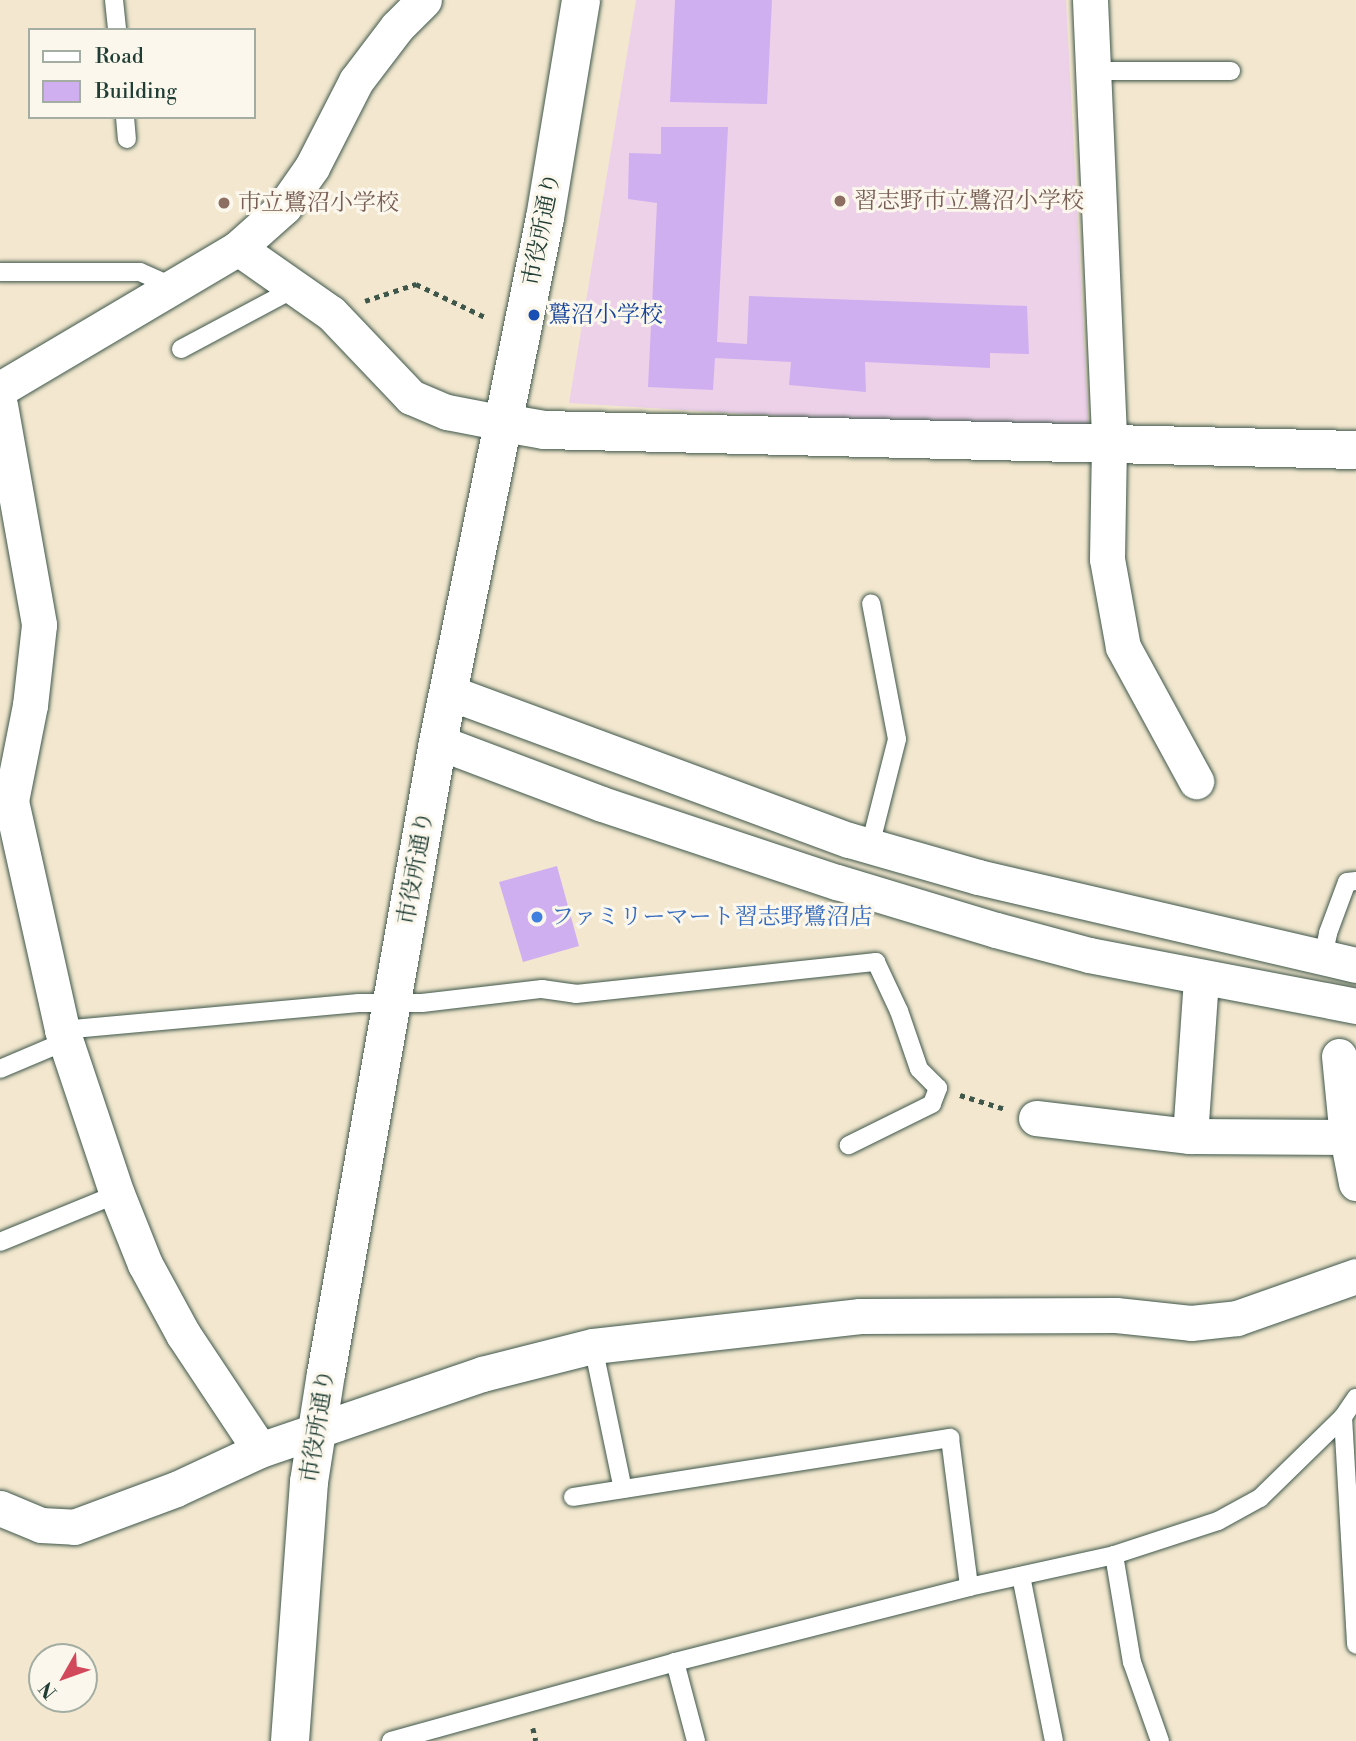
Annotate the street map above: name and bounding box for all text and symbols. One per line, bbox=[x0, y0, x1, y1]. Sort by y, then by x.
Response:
legend bbox=[28, 28, 256, 119]
text: Road bbox=[95, 44, 144, 70]
text: Building bbox=[95, 79, 177, 105]
street label: 市役所通り bbox=[517, 170, 567, 288]
place label: 習志野市立鷺沼小学校 bbox=[854, 187, 1084, 215]
place label: 市立鷺沼小学校 bbox=[238, 189, 399, 217]
marker: 習志野市立鷺沼小学校 bbox=[832, 193, 848, 209]
marker: 市立鷺沼小学校 bbox=[216, 195, 232, 211]
place label: 鷲沼小学校 bbox=[548, 301, 663, 329]
marker: 鷲沼小学校 bbox=[526, 307, 542, 323]
street label: 市役所通り bbox=[392, 809, 440, 927]
place label: ファミリーマート習志野鷺沼店 bbox=[551, 903, 873, 931]
marker: ファミリーマート習志野鷺沼店 bbox=[529, 909, 545, 925]
street label: 市役所通り bbox=[295, 1367, 341, 1485]
north arrow bbox=[28, 1643, 98, 1713]
text: N bbox=[34, 1677, 62, 1704]

